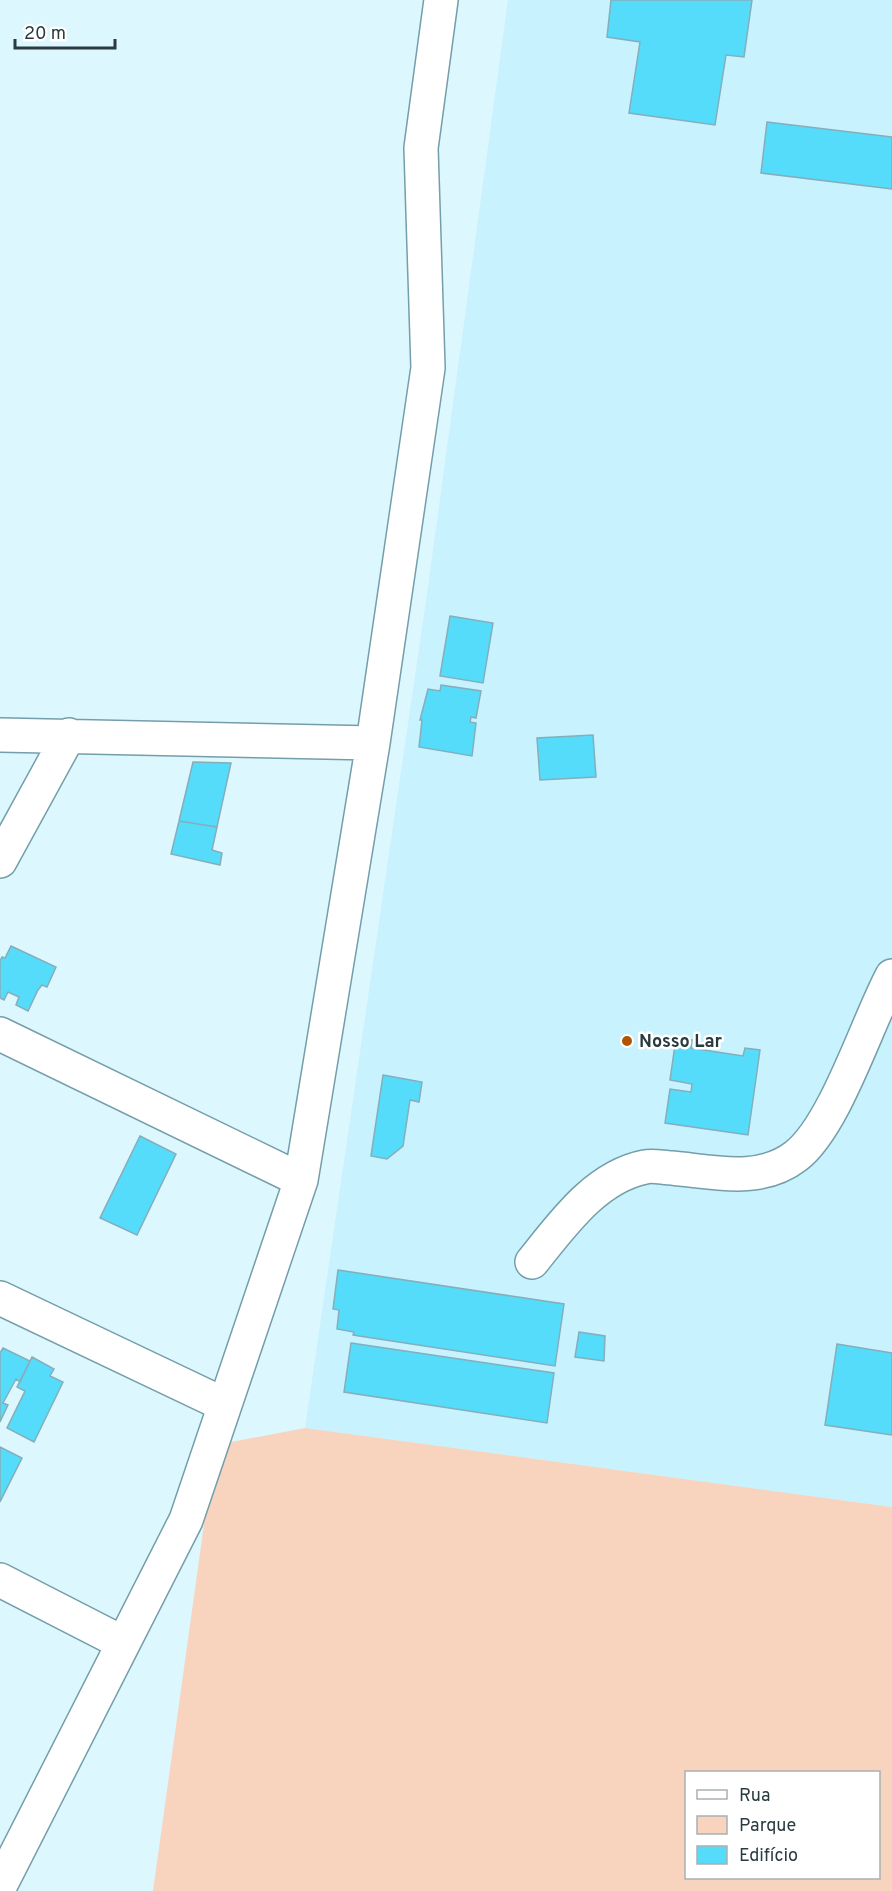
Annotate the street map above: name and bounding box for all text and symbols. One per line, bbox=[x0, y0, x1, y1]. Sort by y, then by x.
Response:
scale bar bbox=[15, 12, 116, 50]
text: 20 m bbox=[24, 23, 66, 46]
place label: Nosso Lar bbox=[639, 1031, 723, 1054]
marker: Nosso Lar bbox=[620, 1034, 634, 1048]
legend bbox=[685, 1771, 880, 1879]
text: Rua bbox=[739, 1785, 770, 1808]
text: Parque bbox=[739, 1815, 796, 1838]
text: Edifício bbox=[739, 1845, 798, 1868]

